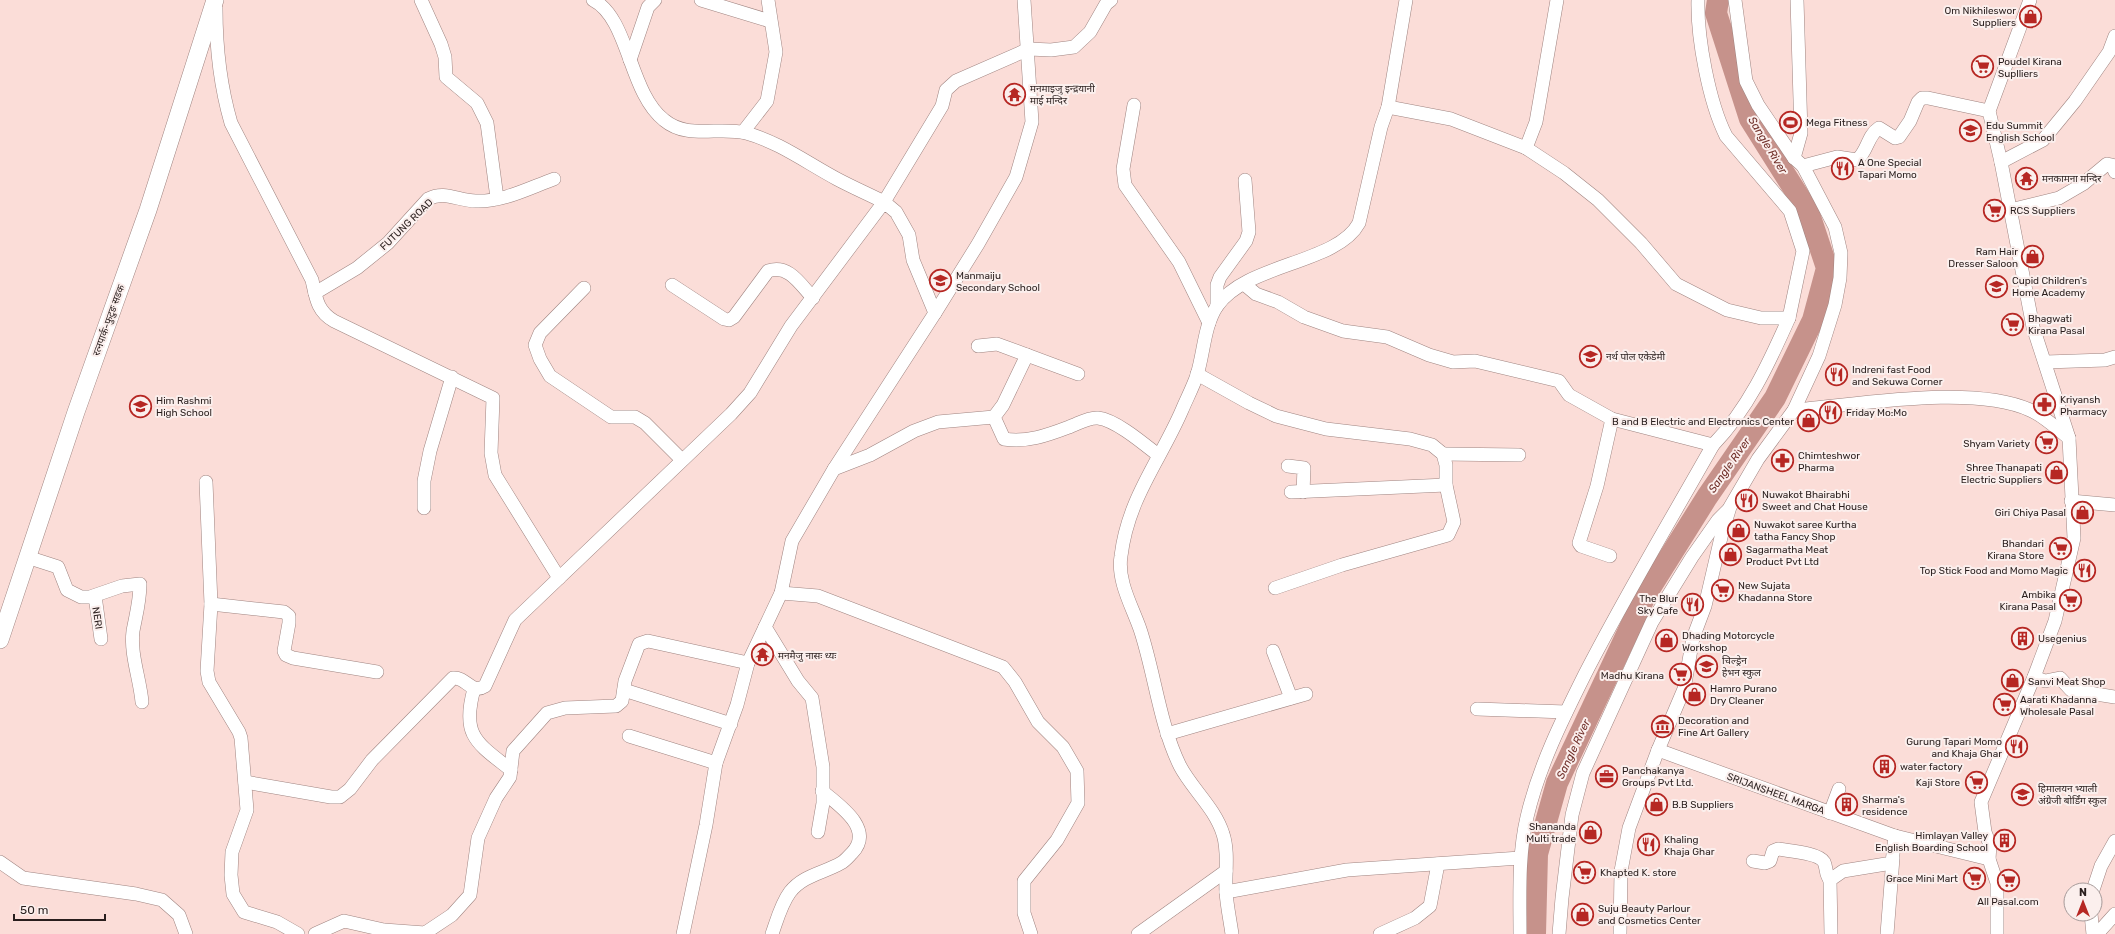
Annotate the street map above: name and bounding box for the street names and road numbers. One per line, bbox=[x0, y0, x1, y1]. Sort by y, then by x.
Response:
street label: FUTUNG ROAD bbox=[378, 196, 436, 253]
street label: रत्नपार्क-फुटुङ सडक bbox=[90, 283, 127, 358]
street label: NERI bbox=[89, 606, 105, 630]
street label: SRIJANSHEEL MARGA bbox=[1725, 771, 1826, 817]

